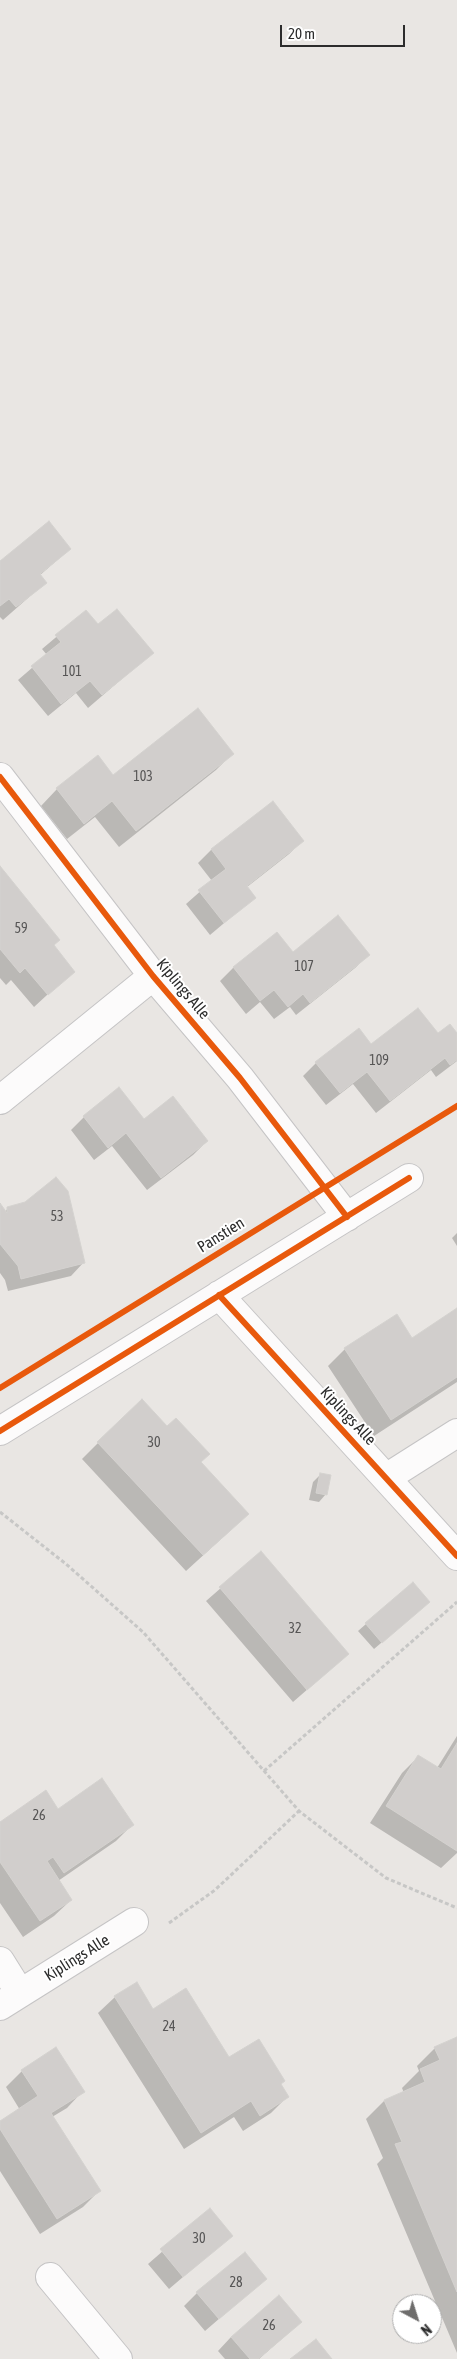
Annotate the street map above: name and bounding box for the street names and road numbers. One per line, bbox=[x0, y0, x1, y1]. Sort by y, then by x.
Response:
street label: Kiplings Alle bbox=[152, 955, 214, 1023]
street label: Panstien bbox=[194, 1213, 248, 1257]
street label: Kiplings Alle bbox=[316, 1383, 380, 1449]
street label: Kiplings Alle bbox=[41, 1931, 113, 1985]

